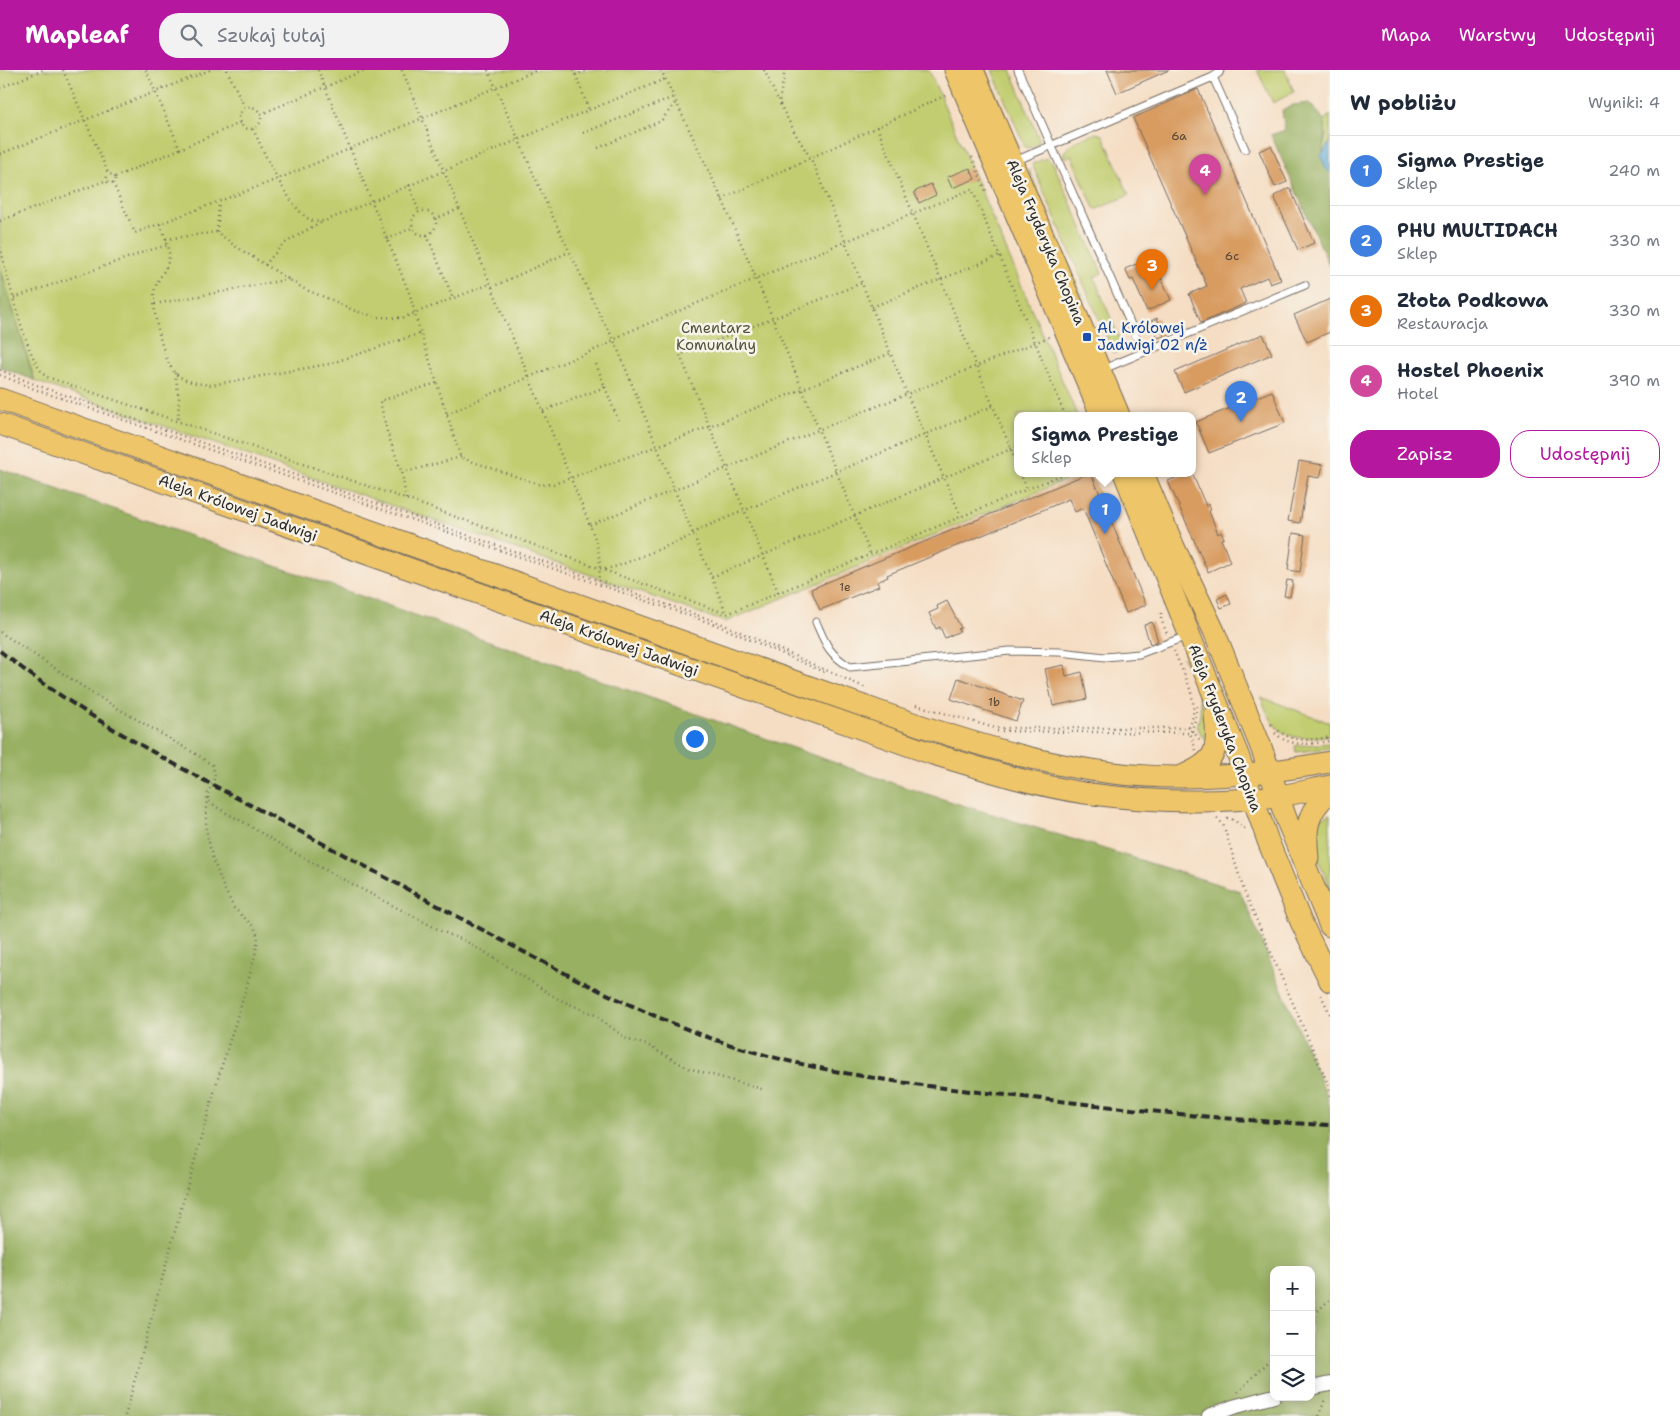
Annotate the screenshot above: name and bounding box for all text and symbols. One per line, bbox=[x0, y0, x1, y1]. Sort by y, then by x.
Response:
search box bbox=[159, 13, 509, 58]
text: Mapleaf bbox=[25, 19, 129, 51]
icon: search bbox=[177, 21, 205, 49]
text: Szukaj tutaj bbox=[217, 23, 326, 48]
text: Mapa bbox=[1381, 23, 1431, 47]
text: Warstwy bbox=[1459, 23, 1536, 47]
text: Udostępnij bbox=[1564, 23, 1655, 47]
text: W pobliżu bbox=[1350, 89, 1457, 117]
text: Wyniki: 4 bbox=[1588, 92, 1660, 113]
house number: 6a bbox=[1171, 128, 1187, 144]
text: Sigma Prestige bbox=[1397, 148, 1544, 173]
pin: 4 bbox=[1189, 154, 1221, 195]
street label: Aleja Fryderyka Chopina bbox=[1002, 156, 1090, 329]
text: 1 bbox=[1362, 160, 1370, 181]
text: 240 m bbox=[1608, 160, 1660, 181]
text: Sklep bbox=[1397, 173, 1437, 194]
text: PHU MULTIDACH bbox=[1397, 218, 1558, 243]
text: 2 bbox=[1360, 230, 1372, 251]
text: 330 m bbox=[1608, 230, 1660, 251]
text: Sklep bbox=[1397, 243, 1437, 264]
house number: 6c bbox=[1225, 248, 1239, 264]
pin: 3 bbox=[1136, 249, 1168, 290]
text: Złota Podkowa bbox=[1397, 288, 1548, 313]
text: 3 bbox=[1360, 300, 1372, 321]
text: 330 m bbox=[1608, 300, 1660, 321]
text: Restauracja bbox=[1397, 313, 1488, 334]
park label: Cmentarz Komunalny bbox=[676, 318, 756, 355]
place label: Al. Królowej Jadwigi 02 n/ż bbox=[1097, 318, 1208, 355]
marker: Al. Królowej Jadwigi 02 n/ż bbox=[1081, 331, 1093, 343]
text: Hostel Phoenix bbox=[1397, 358, 1544, 383]
text: 4 bbox=[1360, 370, 1372, 391]
text: 390 m bbox=[1608, 370, 1660, 391]
pin: 2 bbox=[1225, 381, 1257, 422]
text: Hotel bbox=[1397, 383, 1438, 404]
popup bbox=[1014, 412, 1196, 477]
text: Sigma Prestige bbox=[1031, 422, 1179, 447]
button: Zapisz bbox=[1350, 430, 1500, 478]
button: Udostępnij bbox=[1510, 430, 1660, 478]
text: Sklep bbox=[1031, 447, 1072, 468]
street label: Aleja Królowej Jadwigi bbox=[156, 470, 320, 546]
pin: 1 bbox=[1089, 493, 1121, 534]
house number: 1e bbox=[839, 579, 851, 595]
street label: Aleja Królowej Jadwigi bbox=[537, 605, 701, 681]
street label: Aleja Fryderyka Chopina bbox=[1184, 641, 1267, 815]
house number: 1b bbox=[988, 694, 1000, 710]
your location bbox=[682, 726, 708, 752]
map controls bbox=[1270, 1266, 1315, 1401]
button: + bbox=[1270, 1266, 1315, 1311]
button: − bbox=[1270, 1311, 1315, 1356]
button: layers bbox=[1270, 1356, 1315, 1401]

